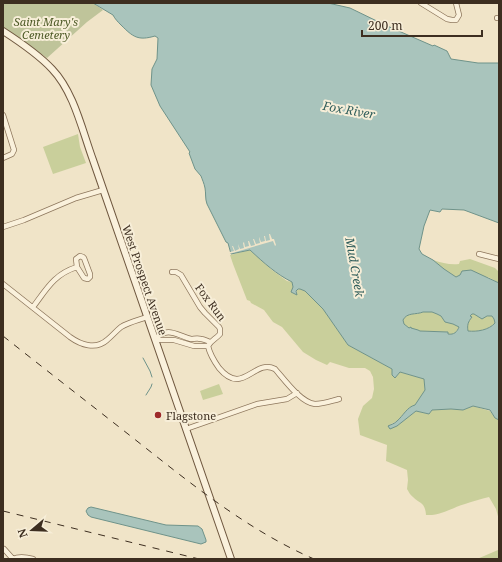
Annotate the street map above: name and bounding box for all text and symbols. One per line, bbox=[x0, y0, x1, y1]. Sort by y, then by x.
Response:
scale bar bbox=[362, 12, 482, 38]
park label: Saint Mary's Cemetery bbox=[14, 14, 78, 42]
text: 200 m bbox=[368, 17, 403, 34]
water label: Fox River bbox=[321, 97, 377, 123]
street label: West Prospect Avenue bbox=[119, 223, 171, 337]
water label: Mud Creek bbox=[341, 235, 369, 299]
street label: Fox Run bbox=[192, 280, 230, 324]
place label: Flagstone bbox=[166, 408, 216, 423]
marker: Flagstone bbox=[153, 410, 163, 420]
north arrow bbox=[12, 510, 52, 550]
text: N bbox=[13, 527, 31, 540]

